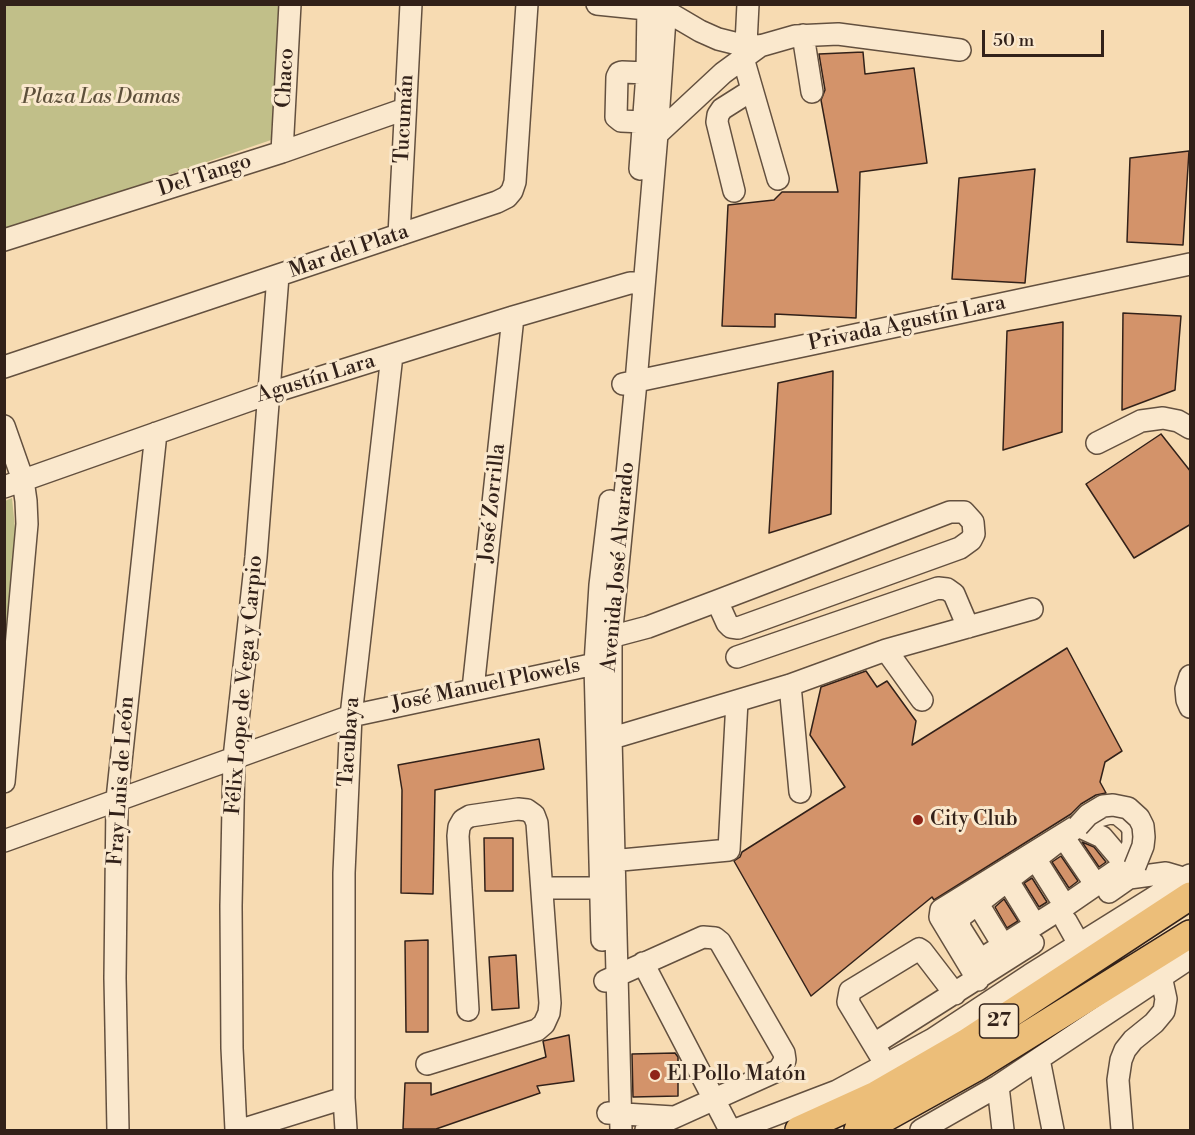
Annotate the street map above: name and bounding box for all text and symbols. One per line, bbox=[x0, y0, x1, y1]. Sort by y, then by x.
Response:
scale bar bbox=[985, 18, 1106, 56]
text: 50 m bbox=[993, 29, 1034, 52]
street label: Chaco bbox=[272, 47, 300, 109]
street label: Tucumán bbox=[390, 74, 420, 164]
park label: Plaza Las Damas bbox=[22, 85, 180, 111]
street label: Del Tango bbox=[155, 149, 255, 203]
street label: Mar del Plata bbox=[286, 220, 412, 284]
street label: Privada Agustín Lara bbox=[806, 291, 1008, 357]
street label: Agustín Lara bbox=[254, 349, 378, 409]
street label: José Zorrilla bbox=[474, 442, 512, 564]
street label: Avenida José Alvarado bbox=[597, 461, 641, 673]
street label: Félix Lope de Vega y Carpio bbox=[221, 554, 269, 816]
street label: José Manuel Plowels bbox=[389, 654, 583, 718]
street label: Fray Luis de León bbox=[104, 696, 140, 866]
street label: Tacubaya bbox=[334, 696, 366, 788]
place label: City Club bbox=[930, 807, 1018, 833]
marker: City Club bbox=[911, 813, 925, 827]
road number: 27 bbox=[980, 1004, 1018, 1038]
place label: El Pollo Matón bbox=[667, 1062, 806, 1088]
marker: El Pollo Matón bbox=[648, 1068, 662, 1082]

